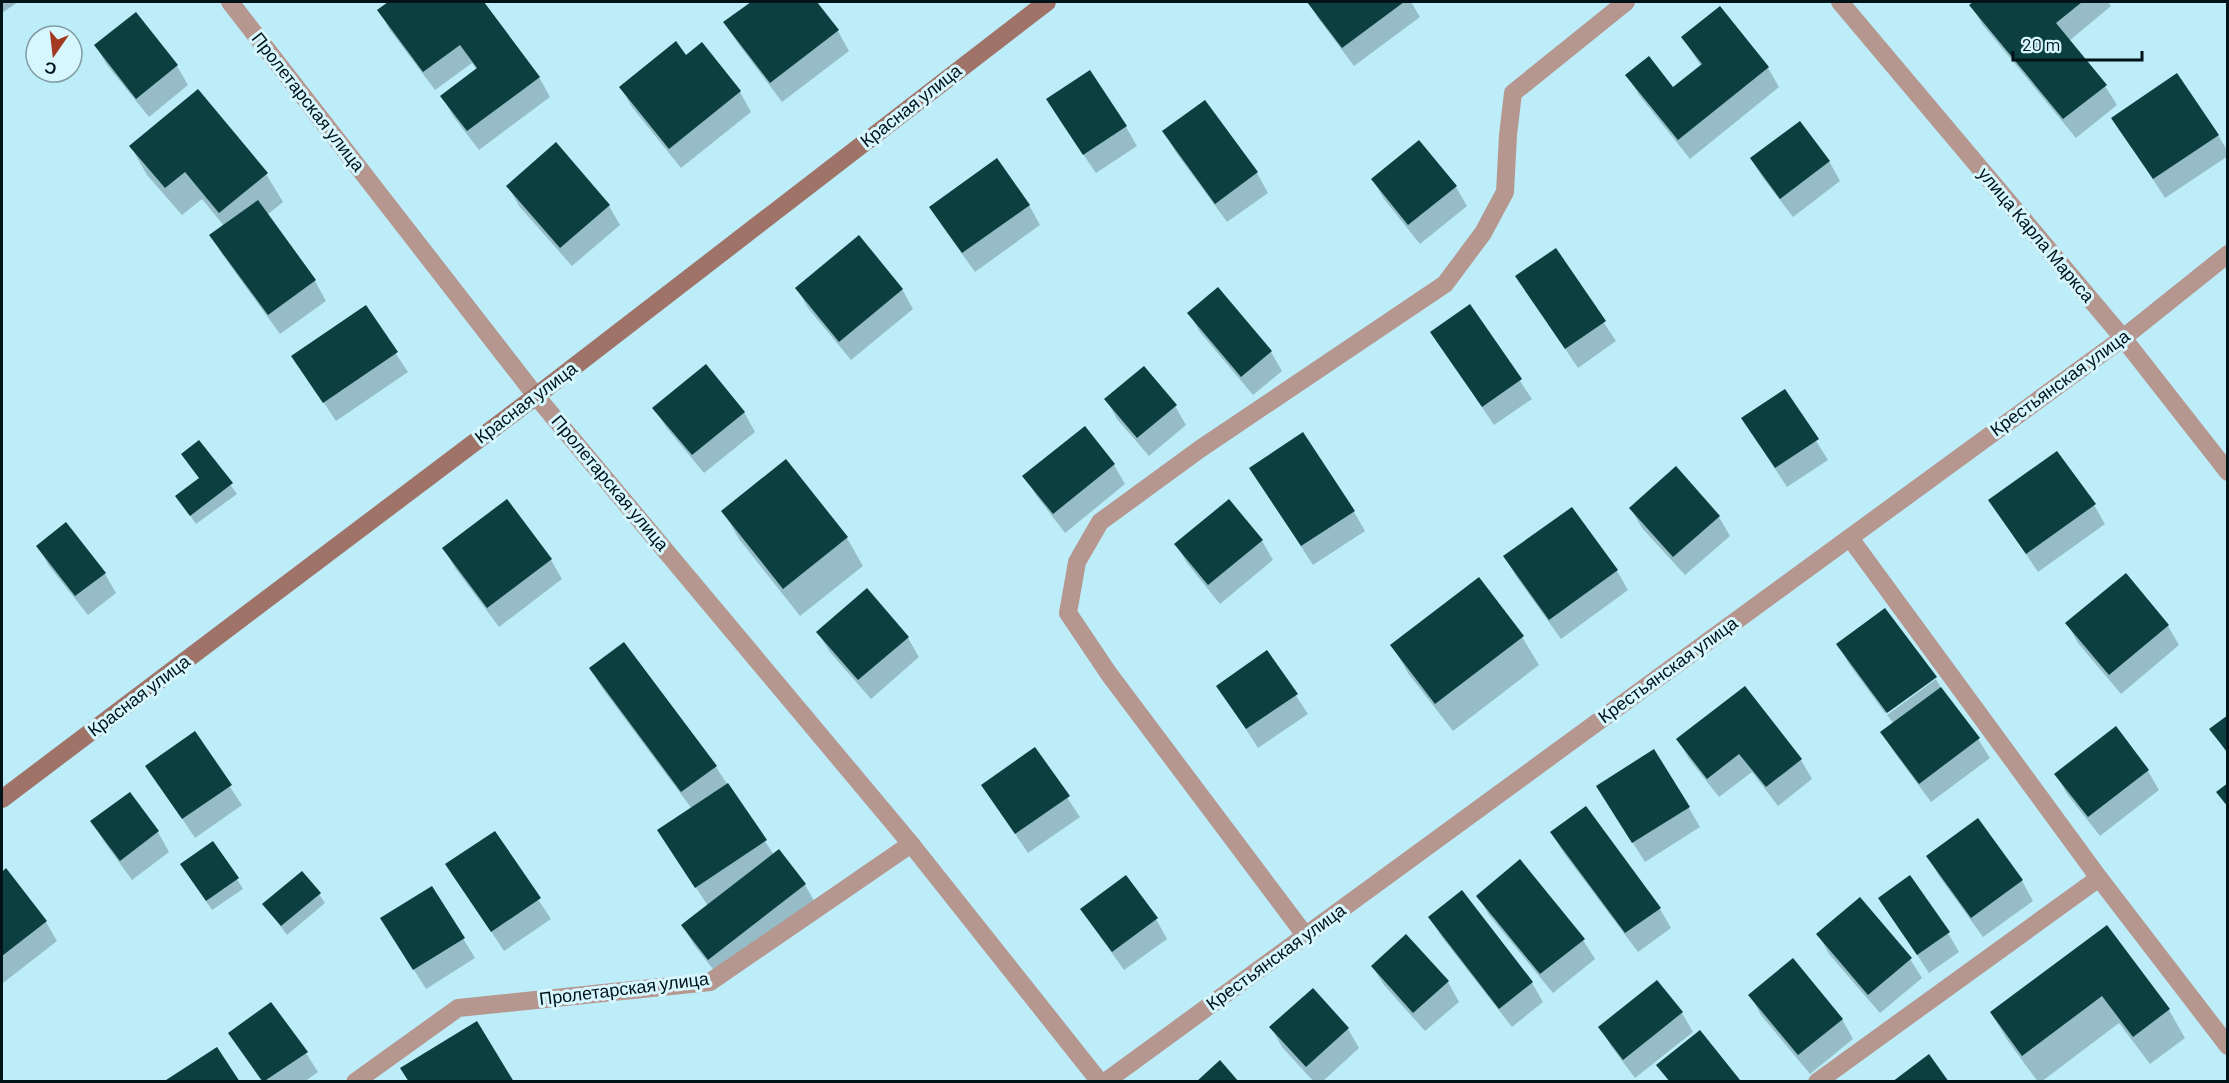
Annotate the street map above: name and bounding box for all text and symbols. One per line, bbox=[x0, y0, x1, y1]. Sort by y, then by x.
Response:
north arrow bbox=[24, 24, 84, 84]
scale bar bbox=[2013, 24, 2142, 62]
street label: Пролетарская улица bbox=[248, 27, 371, 176]
text: 20 m bbox=[2022, 33, 2060, 55]
text: С bbox=[42, 58, 58, 80]
street label: Красная улица bbox=[855, 58, 966, 152]
street label: улица Карла Маркса bbox=[1974, 162, 2100, 307]
street label: Крестьянская улица bbox=[1985, 324, 2134, 440]
street label: Красная улица bbox=[470, 356, 582, 448]
street label: Пролетарская улица bbox=[547, 410, 675, 556]
street label: Крестьянская улица bbox=[1593, 611, 1742, 727]
street label: Красная улица bbox=[83, 649, 195, 741]
street label: Крестьянская улица bbox=[1201, 898, 1350, 1014]
street label: Пролетарская улица bbox=[538, 967, 711, 1009]

